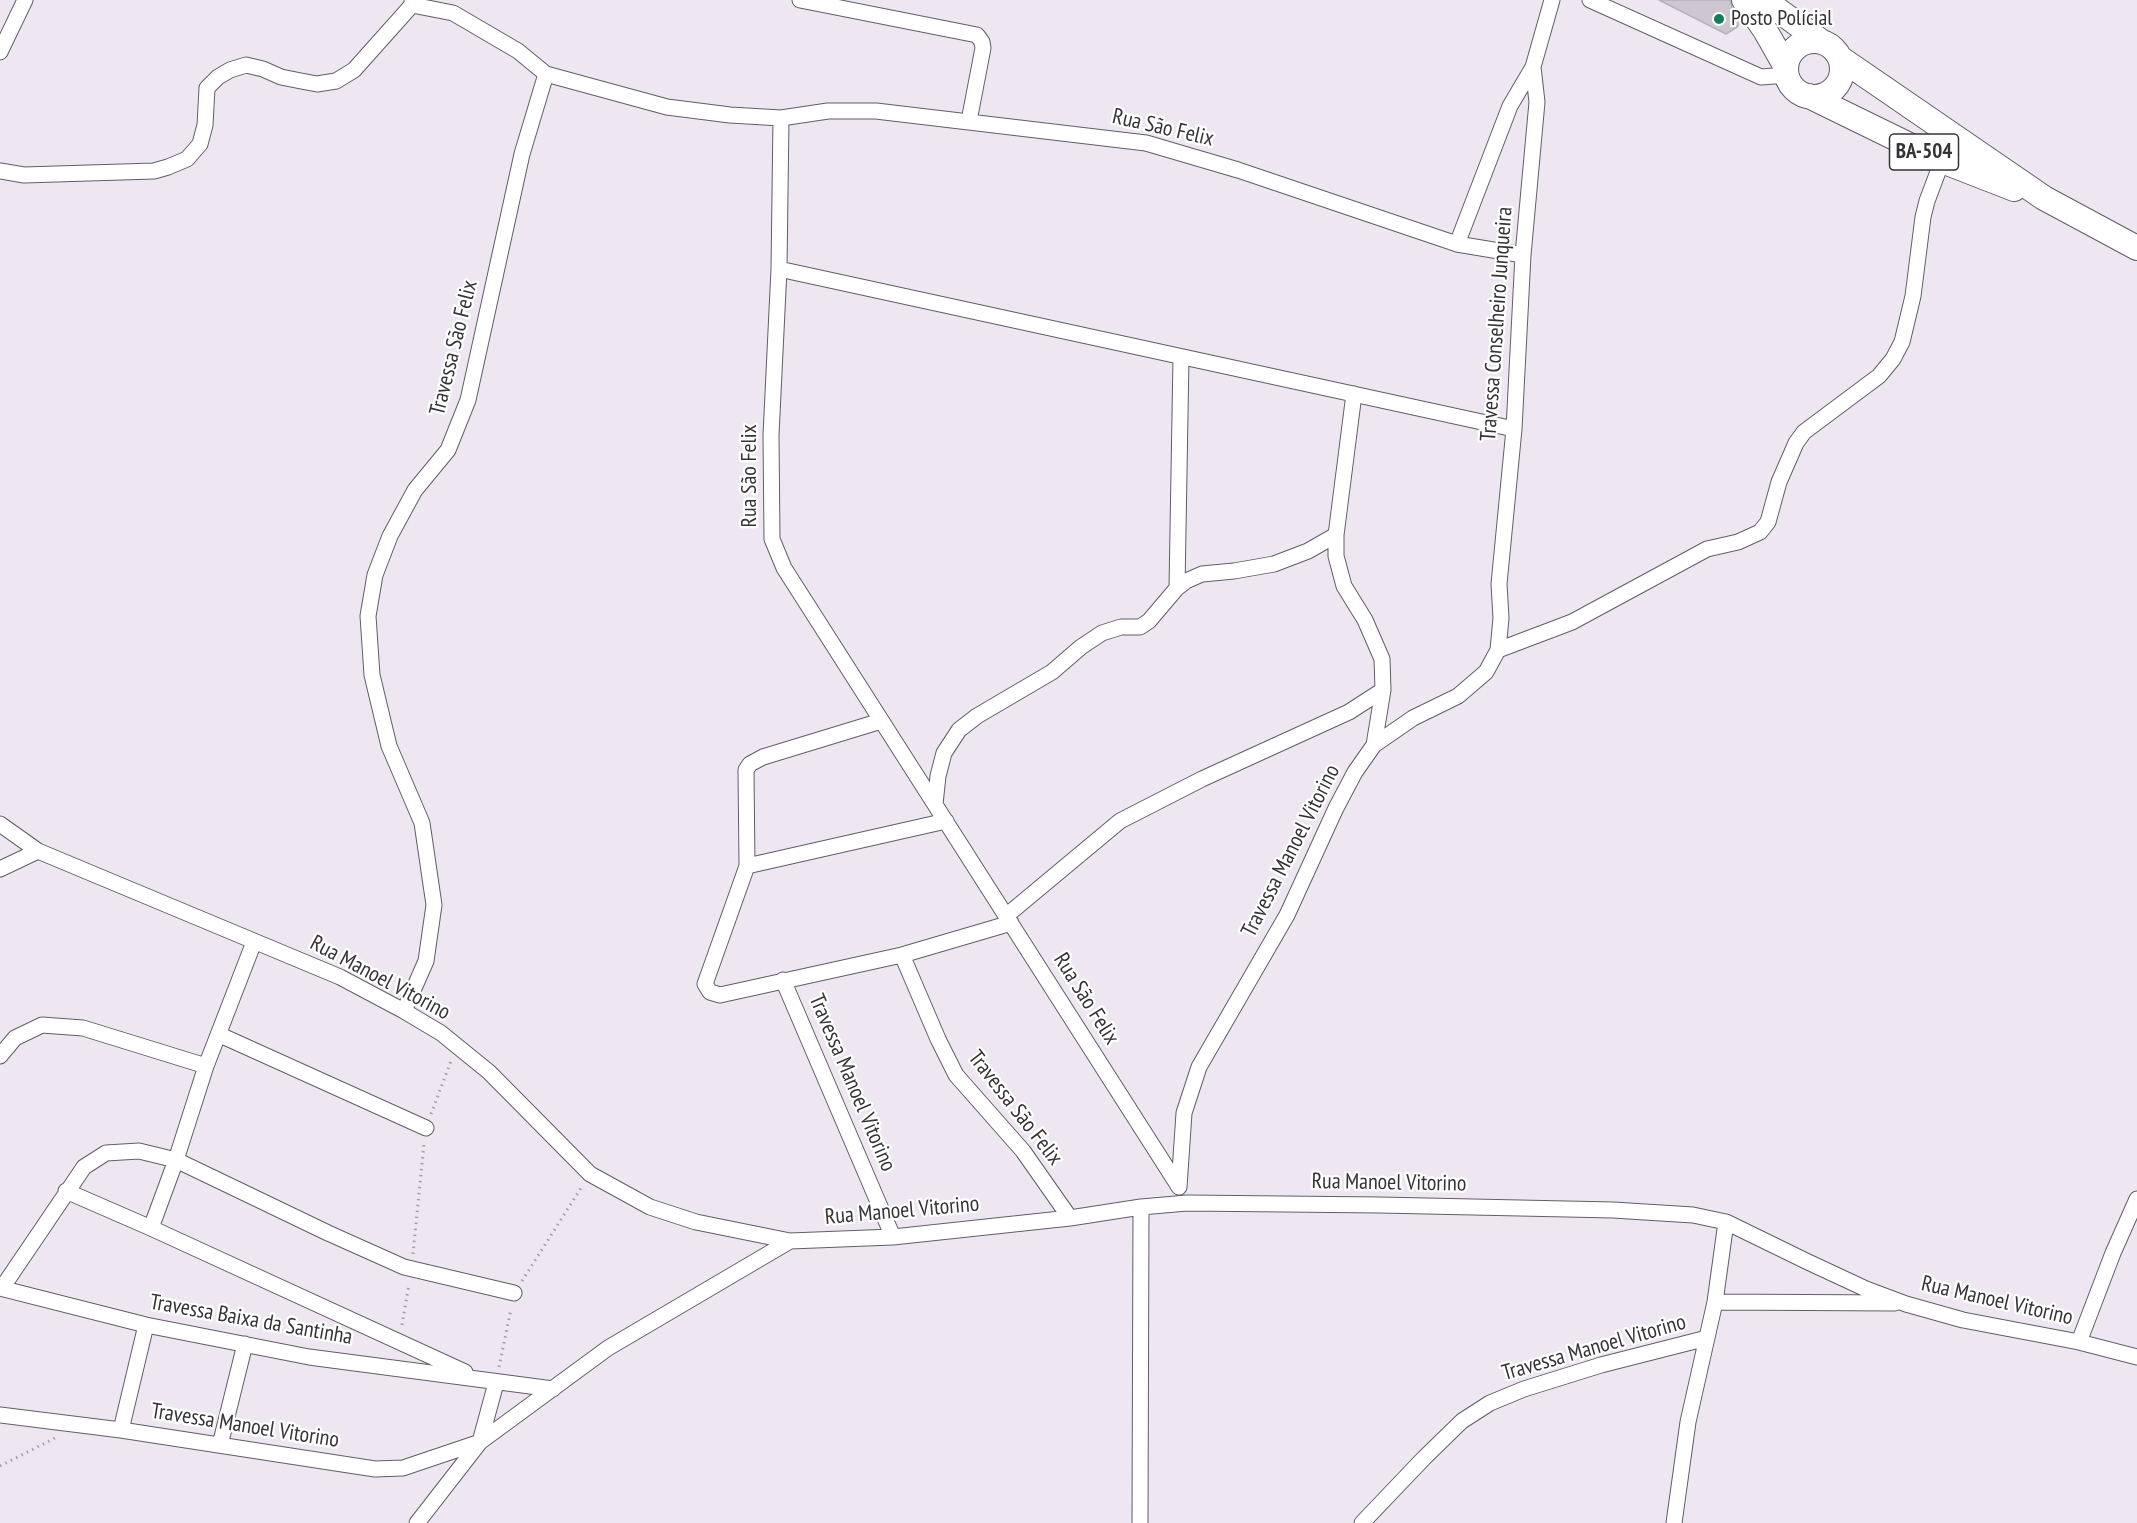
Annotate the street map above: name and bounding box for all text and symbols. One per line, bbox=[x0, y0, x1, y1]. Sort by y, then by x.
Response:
place label: Posto Polícial bbox=[1731, 6, 1832, 32]
marker: Posto Polícial bbox=[1712, 12, 1726, 26]
street label: Rua São Felix bbox=[1110, 104, 1216, 152]
road number: BA-504 bbox=[1890, 134, 1958, 170]
street label: Travessa Conselheiro Junqueira bbox=[1476, 206, 1518, 442]
street label: Travessa São Felix bbox=[424, 278, 484, 418]
street label: Rua São Felix bbox=[737, 424, 763, 528]
street label: Travessa Manoel Vitorino bbox=[1236, 760, 1346, 942]
street label: Rua Manoel Vitorino bbox=[305, 930, 455, 1026]
street label: Rua São Felix bbox=[1047, 948, 1125, 1050]
street label: Travessa Manoel Vitorino bbox=[803, 990, 901, 1176]
street label: Travessa São Felix bbox=[962, 1045, 1068, 1171]
street label: Rua Manoel Vitorino bbox=[1311, 1168, 1467, 1198]
street label: Rua Manoel Vitorino bbox=[824, 1191, 980, 1231]
street label: Rua Manoel Vitorino bbox=[1919, 1271, 2075, 1331]
street label: Travessa Baixa da Santinha bbox=[148, 1289, 354, 1351]
street label: Travessa Manoel Vitorino bbox=[1499, 1309, 1689, 1387]
street label: Travessa Manoel Vitorino bbox=[149, 1398, 341, 1454]

